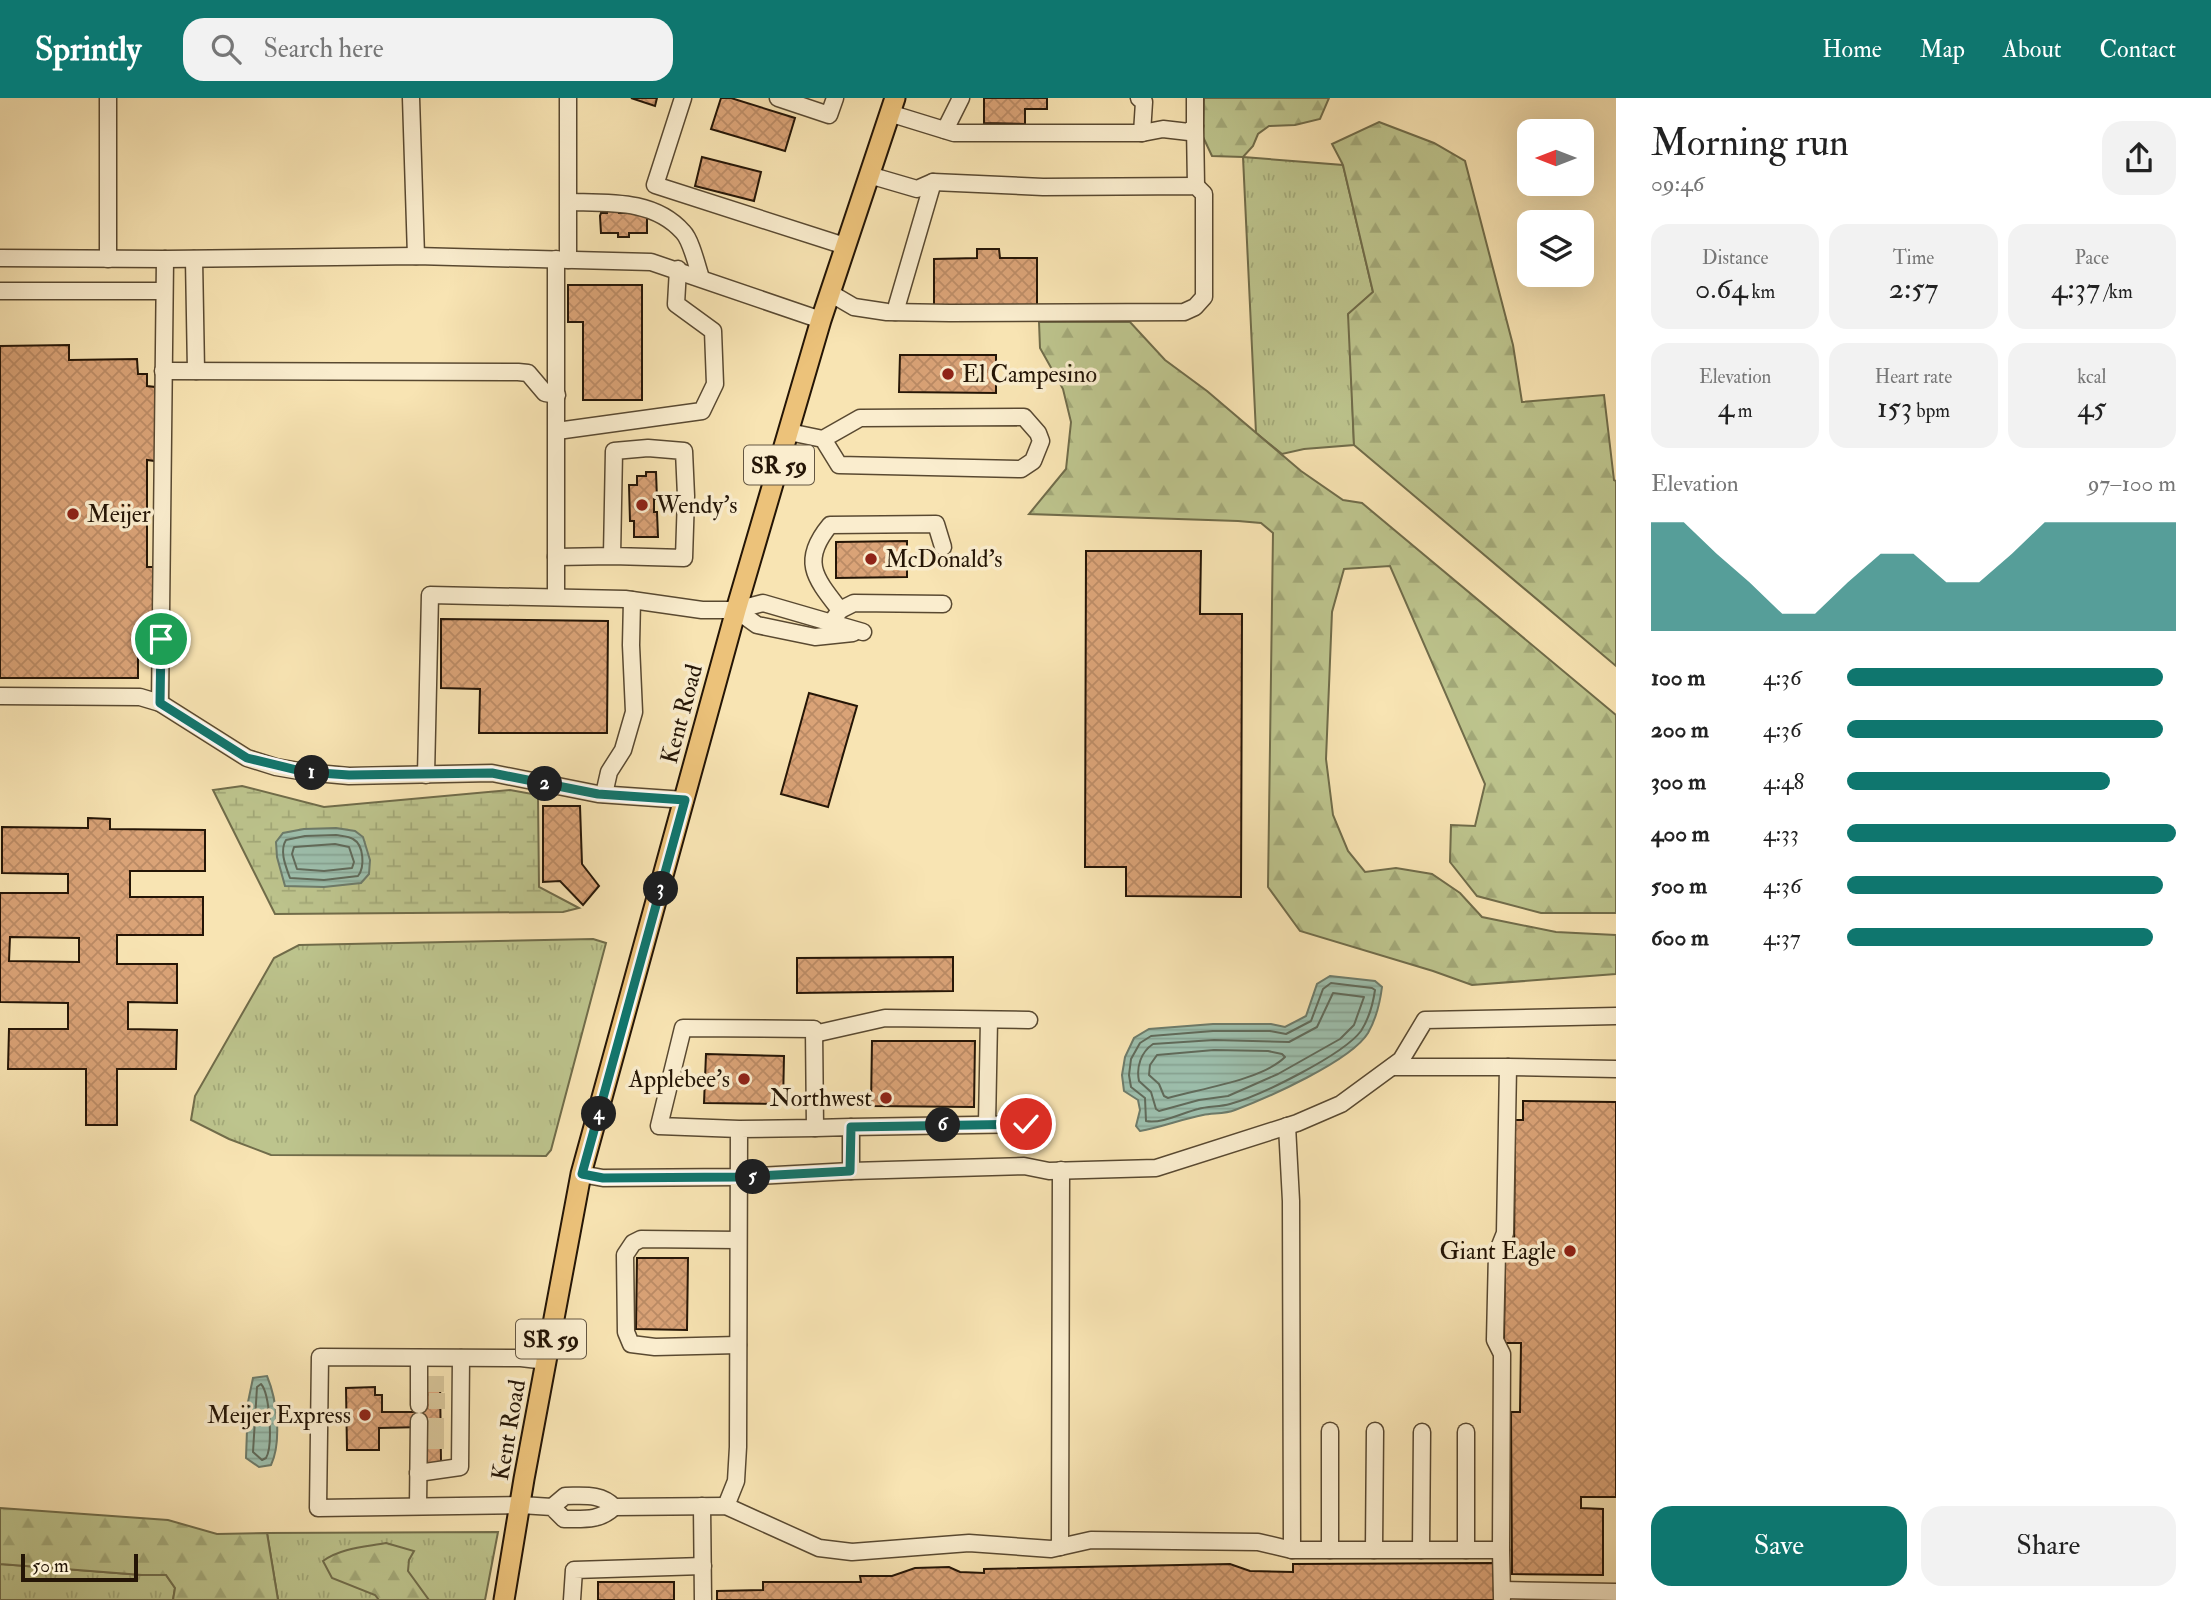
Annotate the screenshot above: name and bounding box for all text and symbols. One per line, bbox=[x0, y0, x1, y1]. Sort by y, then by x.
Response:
search box bbox=[183, 18, 673, 81]
text: Sprintly bbox=[35, 29, 141, 70]
icon: search bbox=[207, 30, 245, 68]
text: Search here bbox=[263, 33, 384, 65]
text: Home bbox=[1822, 34, 1882, 65]
text: Map bbox=[1920, 34, 1965, 65]
text: About bbox=[2003, 34, 2062, 65]
text: Contact bbox=[2100, 34, 2176, 65]
north arrow bbox=[1517, 119, 1594, 196]
map controls bbox=[1517, 119, 1594, 287]
text: Morning run bbox=[1651, 119, 1849, 167]
button: share bbox=[2102, 121, 2176, 195]
text: 09:46 bbox=[1651, 169, 1704, 198]
button: layers bbox=[1517, 210, 1594, 287]
text: Distance bbox=[1702, 246, 1768, 270]
text: Time bbox=[1893, 246, 1934, 270]
text: Pace bbox=[2075, 246, 2109, 270]
text: 0.64 bbox=[1695, 270, 1748, 307]
text: 2:57 bbox=[1889, 270, 1938, 307]
text: 4:37 bbox=[2051, 270, 2100, 307]
text: km bbox=[1748, 280, 1775, 304]
text: /km bbox=[2100, 280, 2133, 304]
place label: El Campesino bbox=[962, 359, 1097, 390]
text: Elevation bbox=[1699, 365, 1771, 389]
text: Heart rate bbox=[1875, 365, 1952, 389]
text: kcal bbox=[2077, 365, 2106, 389]
marker: El Campesino bbox=[940, 366, 956, 382]
text: 4 bbox=[1718, 389, 1734, 426]
text: 153 bbox=[1877, 389, 1912, 426]
text: 45 bbox=[2077, 389, 2107, 426]
text: m bbox=[1734, 399, 1753, 423]
text: bpm bbox=[1912, 399, 1950, 423]
road number: SR 59 bbox=[744, 446, 814, 484]
text: Elevation bbox=[1651, 469, 1739, 498]
text: 97–100 m bbox=[2088, 469, 2176, 498]
place label: Wendy's bbox=[655, 490, 737, 521]
marker: Wendy's bbox=[634, 497, 650, 513]
place label: Meijer bbox=[87, 499, 151, 530]
marker: Meijer bbox=[65, 506, 81, 522]
place label: McDonald's bbox=[885, 544, 1003, 575]
marker: McDonald's bbox=[863, 551, 879, 567]
pin bbox=[131, 609, 191, 669]
icon: arrive bbox=[142, 620, 180, 658]
street label: Kent Road bbox=[654, 661, 710, 767]
text: 100 m bbox=[1651, 663, 1705, 692]
text: 4:36 bbox=[1763, 663, 1802, 692]
text: 200 m bbox=[1651, 715, 1709, 744]
text: 4:36 bbox=[1763, 715, 1802, 744]
pin: 1 bbox=[294, 756, 330, 790]
text: 1 bbox=[308, 760, 315, 784]
pin: 2 bbox=[528, 766, 562, 802]
text: 300 m bbox=[1651, 767, 1706, 796]
text: 4:48 bbox=[1763, 767, 1804, 796]
text: 2 bbox=[540, 771, 549, 795]
text: 400 m bbox=[1651, 819, 1710, 848]
text: 4:33 bbox=[1763, 819, 1799, 848]
text: 500 m bbox=[1651, 871, 1707, 900]
text: 4:36 bbox=[1763, 871, 1802, 900]
pin: 3 bbox=[644, 872, 678, 906]
text: 3 bbox=[657, 876, 664, 900]
text: 600 m bbox=[1651, 923, 1709, 952]
text: 4:37 bbox=[1763, 923, 1800, 952]
place label: Applebee's bbox=[628, 1064, 730, 1095]
marker: Applebee's bbox=[736, 1071, 752, 1087]
place label: Northwest bbox=[770, 1083, 872, 1114]
marker: Northwest bbox=[878, 1090, 894, 1106]
pin bbox=[996, 1094, 1056, 1154]
pin: 4 bbox=[582, 1096, 616, 1132]
text: 4 bbox=[593, 1101, 604, 1125]
icon: check bbox=[1007, 1105, 1045, 1143]
pin: 6 bbox=[926, 1108, 960, 1142]
text: 6 bbox=[938, 1112, 947, 1136]
pin: 5 bbox=[736, 1160, 770, 1194]
text: 5 bbox=[748, 1164, 757, 1188]
place label: Giant Eagle bbox=[1439, 1236, 1556, 1267]
marker: Giant Eagle bbox=[1562, 1243, 1578, 1259]
road number: SR 59 bbox=[516, 1320, 586, 1358]
street label: Kent Road bbox=[485, 1377, 533, 1483]
place label: Meijer Express bbox=[207, 1400, 351, 1431]
marker: Meijer Express bbox=[357, 1407, 373, 1423]
button: Save bbox=[1651, 1506, 1907, 1586]
button: Share bbox=[1921, 1506, 2176, 1586]
scale bar bbox=[21, 1551, 138, 1583]
text: 50 m bbox=[32, 1554, 69, 1578]

